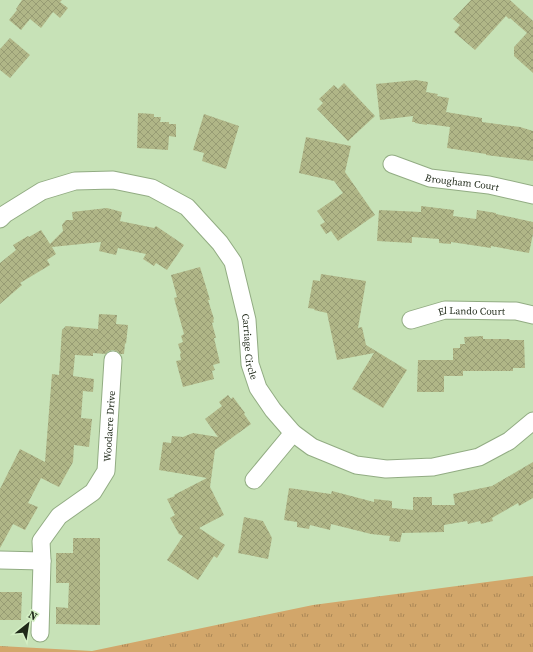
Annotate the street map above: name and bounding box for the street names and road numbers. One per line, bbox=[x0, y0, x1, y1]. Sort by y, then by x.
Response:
street label: Brougham Court bbox=[423, 170, 501, 194]
street label: El Lando Court bbox=[436, 303, 506, 318]
street label: Carriage Circle bbox=[239, 312, 261, 381]
street label: Woodacre Drive bbox=[100, 390, 118, 462]

